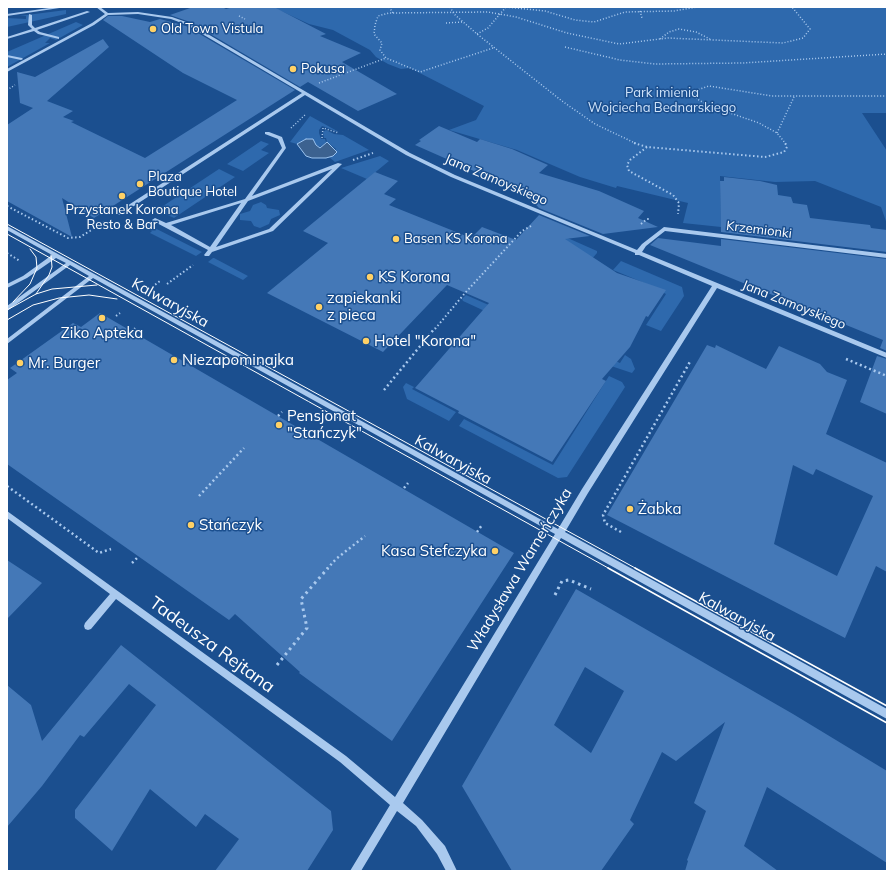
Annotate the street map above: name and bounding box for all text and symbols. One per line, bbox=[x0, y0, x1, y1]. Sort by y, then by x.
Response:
place label: Old Town Vistula bbox=[161, 21, 263, 37]
marker: Old Town Vistula bbox=[148, 24, 158, 34]
place label: Pokusa bbox=[301, 61, 345, 77]
marker: Pokusa bbox=[288, 64, 298, 74]
park label: Park imienia Wojciecha Bednarskiego bbox=[588, 85, 736, 116]
street label: Jana Zamoyskiego bbox=[442, 151, 550, 209]
place label: Plaza Boutique Hotel bbox=[148, 169, 237, 200]
marker: Plaza Boutique Hotel bbox=[135, 179, 145, 189]
marker: Przystanek Korona Resto & Bar bbox=[117, 191, 127, 201]
place label: Przystanek Korona Resto & Bar bbox=[65, 202, 179, 233]
street label: Krzemionki bbox=[725, 218, 793, 242]
place label: Basen KS Korona bbox=[404, 231, 508, 247]
marker: Basen KS Korona bbox=[391, 234, 401, 244]
place label: KS Korona bbox=[378, 268, 450, 286]
marker: KS Korona bbox=[365, 272, 375, 282]
street label: Kalwaryjska bbox=[128, 274, 212, 332]
street label: Jana Zamoyskiego bbox=[740, 277, 848, 333]
place label: zapiekanki z pieca bbox=[327, 289, 401, 324]
marker: zapiekanki z pieca bbox=[314, 302, 324, 312]
marker: Ziko Apteka bbox=[97, 313, 107, 323]
place label: Ziko Apteka bbox=[61, 324, 143, 342]
place label: Hotel "Korona" bbox=[374, 332, 476, 350]
marker: Hotel "Korona" bbox=[361, 336, 371, 346]
place label: Niezapominajka bbox=[182, 351, 294, 369]
place label: Mr. Burger bbox=[28, 354, 100, 372]
marker: Niezapominajka bbox=[169, 355, 179, 365]
marker: Mr. Burger bbox=[15, 358, 25, 368]
place label: Pensjonat "Stańczyk" bbox=[287, 407, 362, 442]
marker: Pensjonat "Stańczyk" bbox=[274, 420, 284, 430]
street label: Kalwaryjska bbox=[411, 431, 495, 489]
street label: Władysława Warneńczyka bbox=[464, 485, 576, 655]
place label: Żabka bbox=[638, 500, 681, 518]
marker: Żabka bbox=[625, 504, 635, 514]
place label: Stańczyk bbox=[199, 516, 262, 534]
marker: Stańczyk bbox=[186, 520, 196, 530]
place label: Kasa Stefczyka bbox=[381, 542, 487, 560]
marker: Kasa Stefczyka bbox=[490, 546, 500, 556]
street label: Kalwaryjska bbox=[695, 588, 779, 646]
street label: Tadeusza Rejtana bbox=[145, 592, 279, 698]

